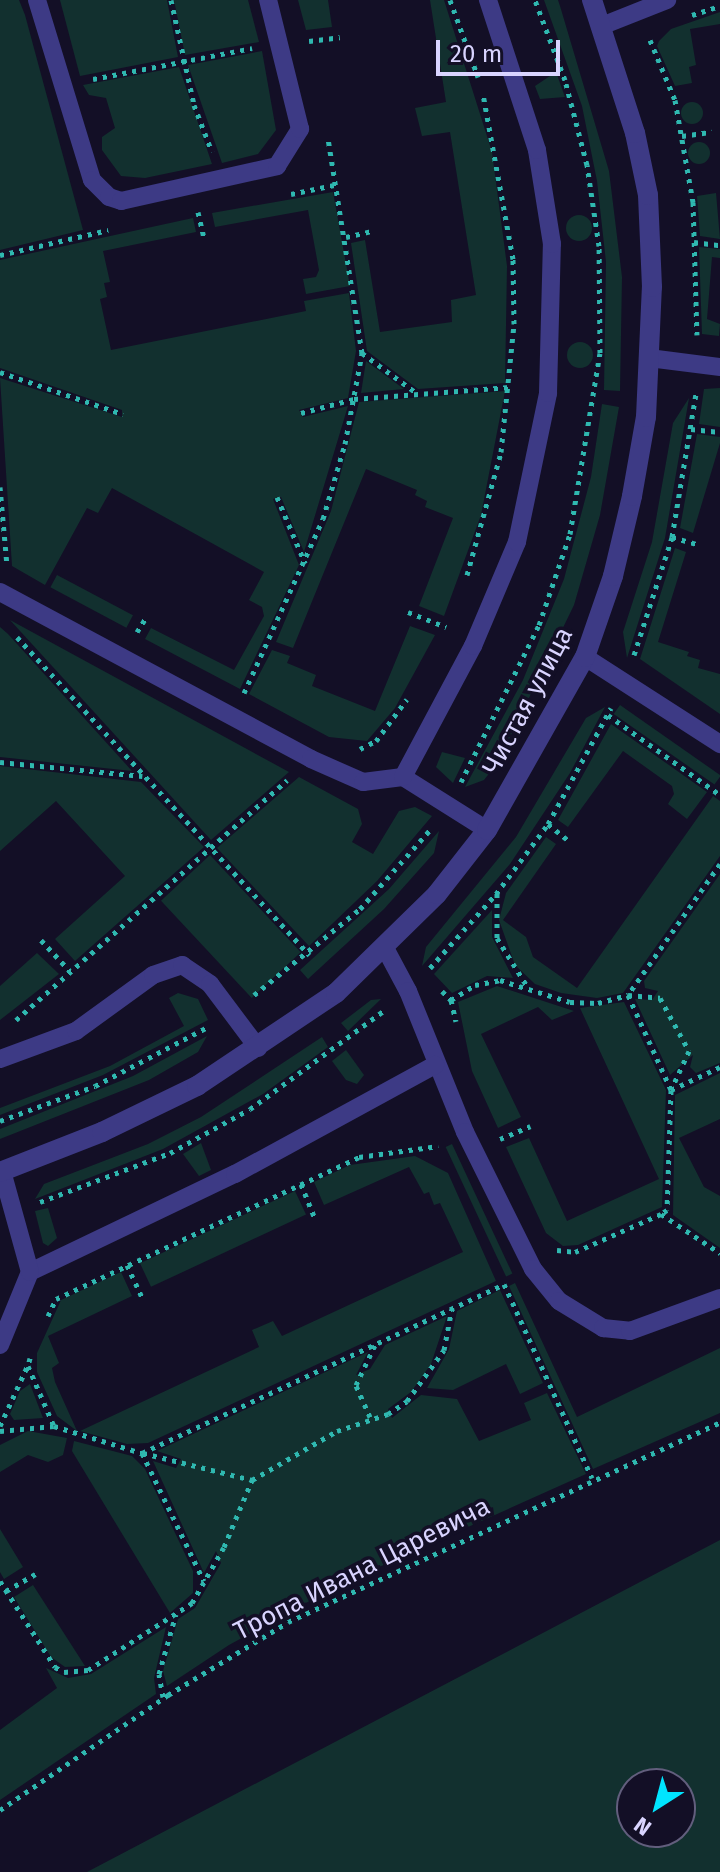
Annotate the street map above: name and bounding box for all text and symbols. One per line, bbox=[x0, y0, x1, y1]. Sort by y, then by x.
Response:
scale bar bbox=[440, 24, 564, 74]
text: 20 m bbox=[450, 40, 502, 68]
street label: Чистая улица bbox=[476, 622, 580, 780]
street label: Тропа Ивана Царевича bbox=[229, 1491, 495, 1647]
north arrow bbox=[616, 1768, 696, 1848]
text: N bbox=[629, 1811, 657, 1841]

